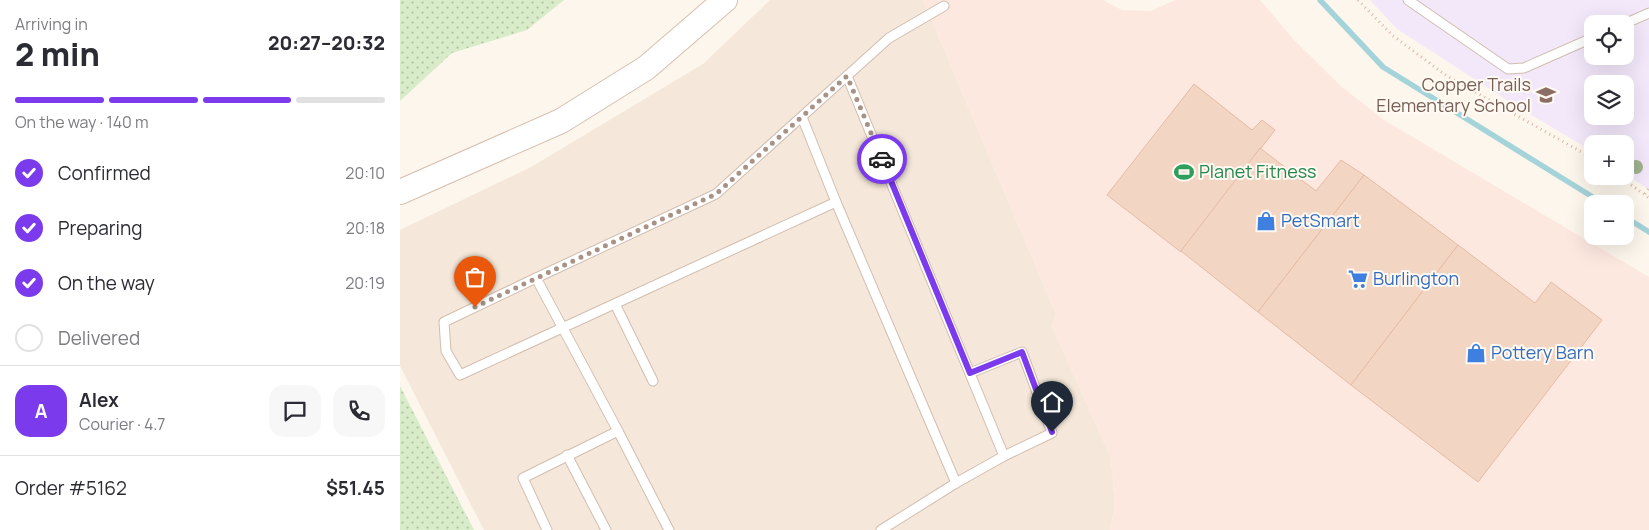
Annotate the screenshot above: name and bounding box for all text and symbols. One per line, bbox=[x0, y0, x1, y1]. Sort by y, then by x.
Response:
text: Arriving in bbox=[15, 13, 88, 35]
map controls bbox=[1584, 15, 1634, 245]
button: locate bbox=[1584, 15, 1634, 65]
text: 20:27–20:32 bbox=[268, 30, 385, 56]
text: 2 min bbox=[15, 32, 100, 76]
place label: Copper Trails Elementary School bbox=[1376, 72, 1531, 117]
button: layers bbox=[1584, 75, 1634, 125]
school or university icon: Copper Trails Elementary School bbox=[1535, 84, 1557, 106]
text: On the way · 140 m bbox=[15, 111, 149, 133]
courier bbox=[857, 134, 907, 184]
button: + bbox=[1584, 135, 1634, 185]
icon: car bbox=[868, 145, 896, 173]
icon: check bbox=[15, 159, 43, 187]
place label: Planet Fitness bbox=[1199, 159, 1317, 183]
text: Confirmed bbox=[58, 160, 151, 186]
sports icon: Planet Fitness bbox=[1173, 161, 1195, 183]
text: 20:10 bbox=[345, 162, 385, 184]
button: − bbox=[1584, 195, 1634, 245]
place label: PetSmart bbox=[1281, 208, 1360, 232]
shop icon: PetSmart bbox=[1255, 210, 1277, 232]
icon: check bbox=[15, 214, 43, 242]
text: Preparing bbox=[58, 215, 143, 241]
text: 20:18 bbox=[346, 217, 385, 239]
pin bbox=[454, 256, 496, 307]
icon: bag bbox=[461, 263, 489, 291]
place label: Burlington bbox=[1373, 266, 1459, 290]
supermarket icon: Burlington bbox=[1347, 268, 1369, 290]
icon: check bbox=[15, 269, 43, 297]
text: On the way bbox=[58, 270, 155, 296]
text: 20:19 bbox=[345, 272, 385, 294]
text: Delivered bbox=[58, 325, 140, 351]
place label: Pottery Barn bbox=[1491, 340, 1594, 364]
shop icon: Pottery Barn bbox=[1465, 342, 1487, 364]
pin bbox=[1031, 381, 1073, 432]
button: chat bbox=[269, 385, 321, 437]
button: phone bbox=[333, 385, 385, 437]
text: Alex bbox=[79, 387, 119, 413]
icon: home bbox=[1038, 388, 1066, 416]
text: A bbox=[35, 398, 47, 424]
text: Courier · 4.7 bbox=[79, 413, 165, 435]
text: Order #5162 bbox=[15, 475, 127, 501]
text: $51.45 bbox=[326, 475, 385, 501]

